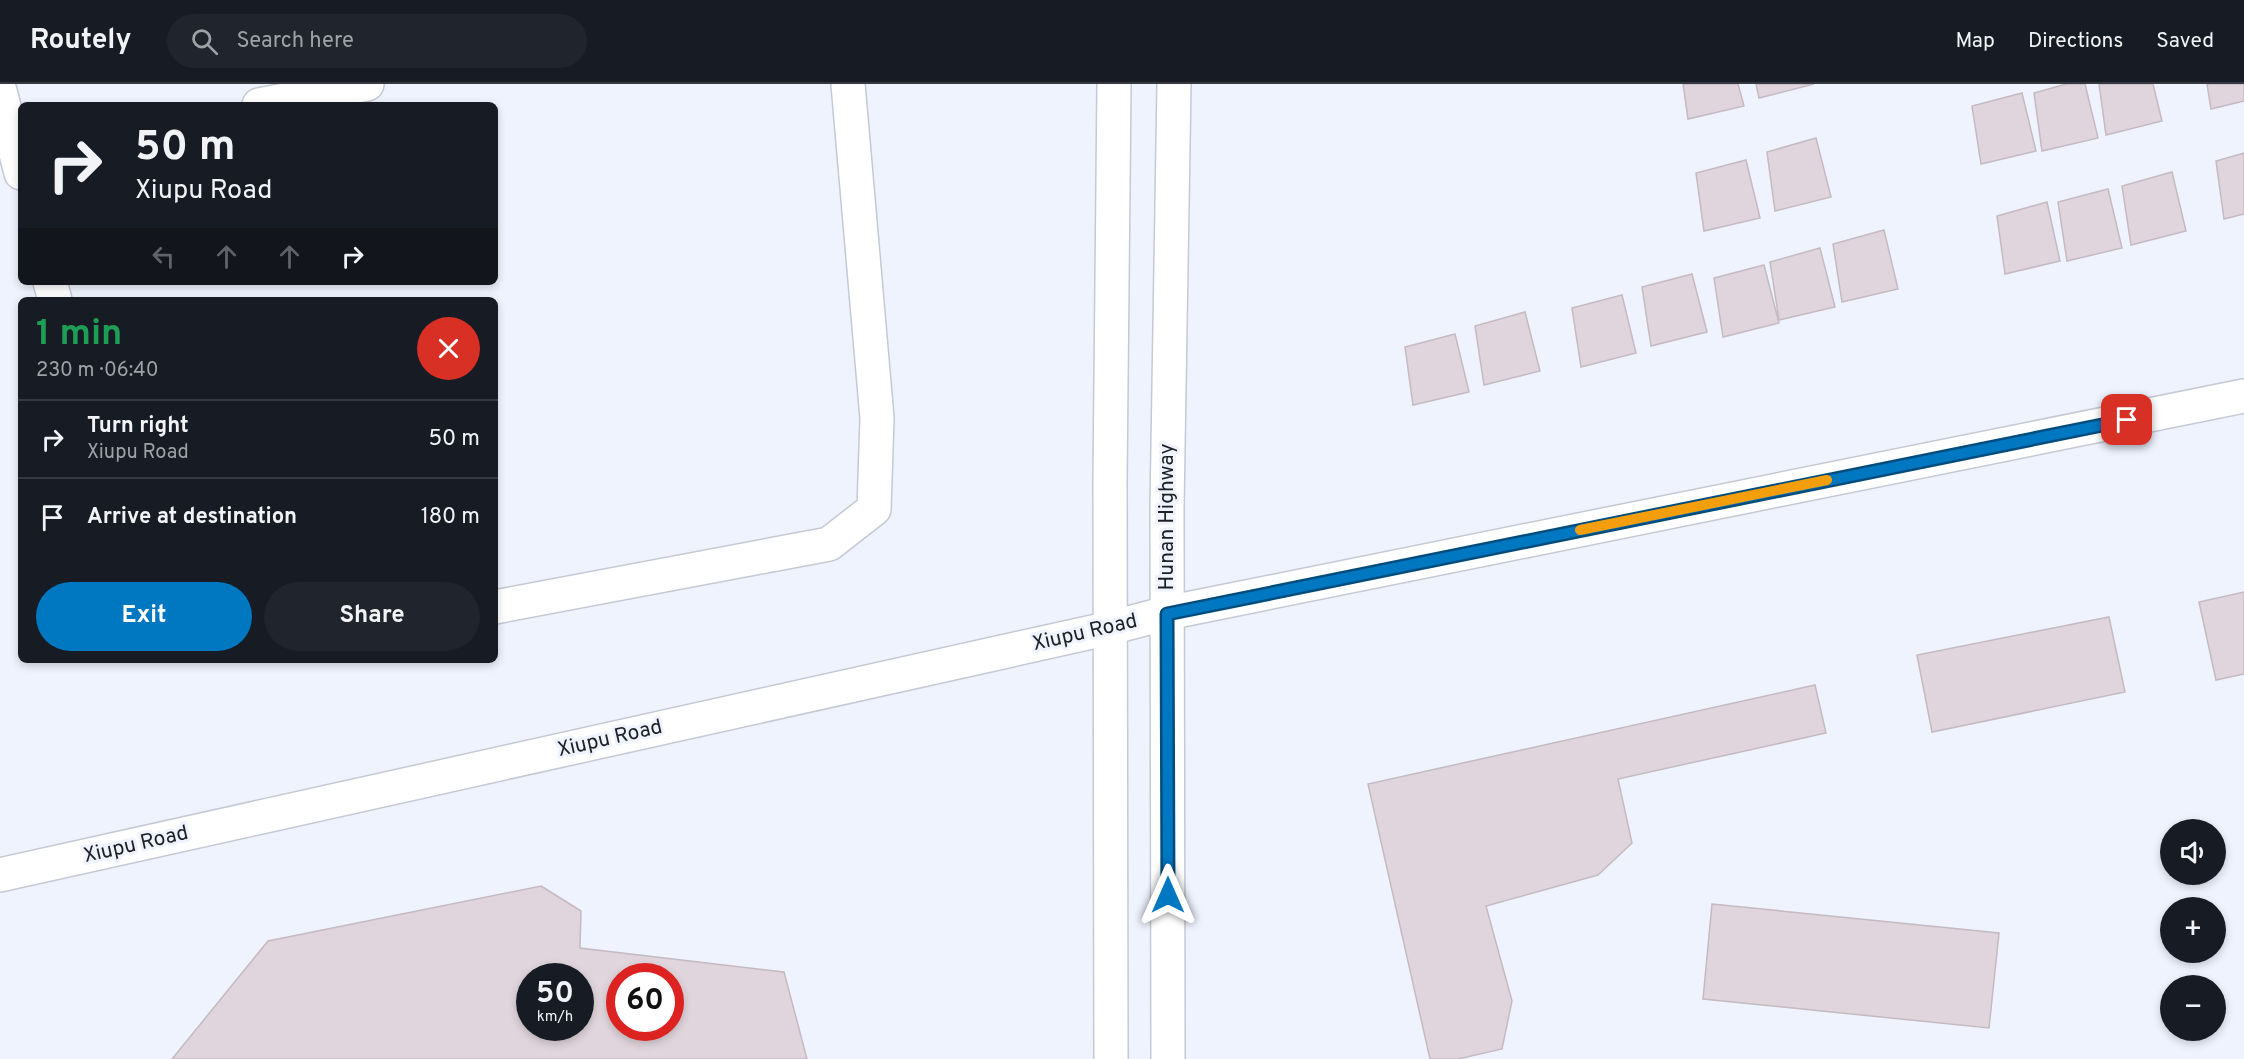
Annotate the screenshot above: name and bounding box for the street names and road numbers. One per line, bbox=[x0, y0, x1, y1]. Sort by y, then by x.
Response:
street label: Hunan Highway bbox=[1154, 443, 1181, 591]
street label: Xiupu Road bbox=[1030, 608, 1140, 658]
street label: Xiupu Road bbox=[555, 714, 665, 764]
street label: Xiupu Road bbox=[81, 820, 191, 870]

